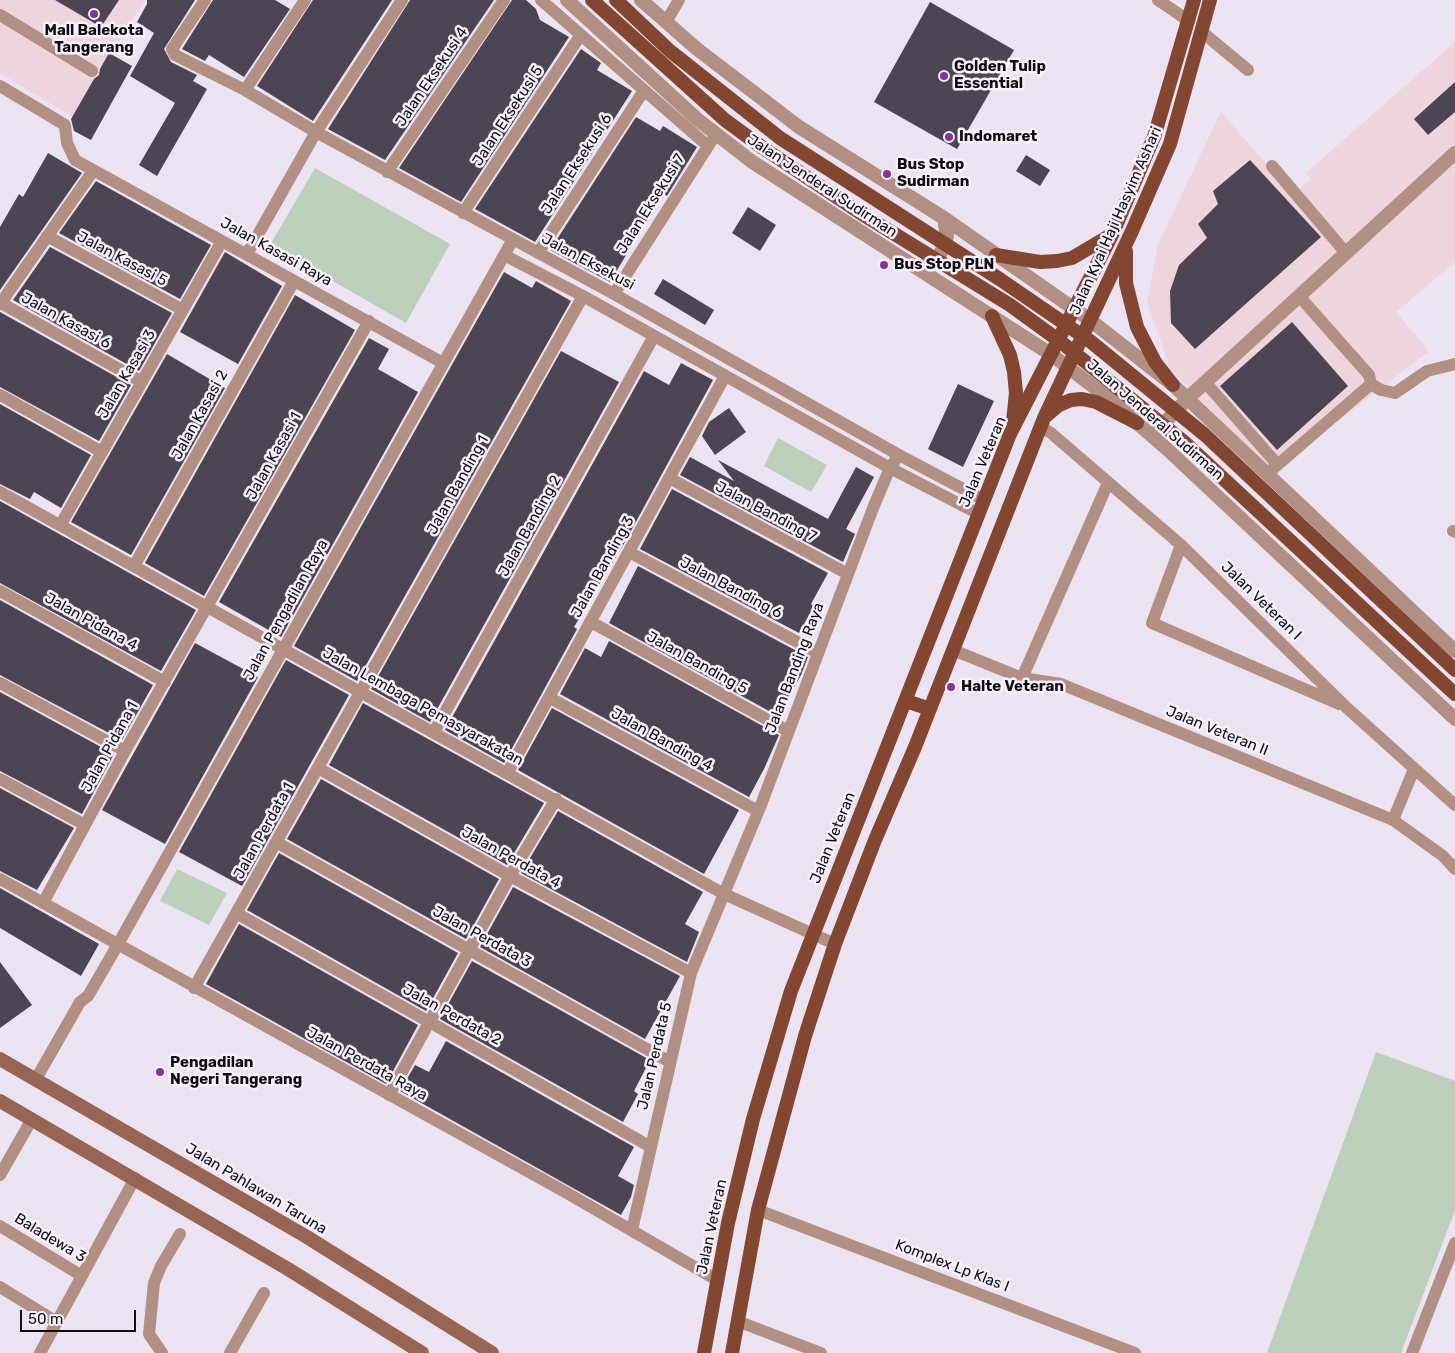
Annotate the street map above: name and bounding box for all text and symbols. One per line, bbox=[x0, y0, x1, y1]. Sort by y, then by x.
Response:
marker: Mall Balekota Tangerang bbox=[88, 8, 100, 20]
place label: Mall Balekota Tangerang bbox=[44, 22, 144, 57]
street label: Jalan Eksekusi 4 bbox=[392, 24, 472, 130]
place label: Golden Tulip Essential bbox=[954, 58, 1046, 93]
street label: Jalan Eksekusi 5 bbox=[469, 63, 547, 169]
marker: Golden Tulip Essential bbox=[938, 70, 950, 82]
street label: Jalan Eksekusi 6 bbox=[538, 110, 616, 218]
street label: Jalan Kyai Haji Hasyim Ashari bbox=[1066, 124, 1166, 318]
place label: Indomaret bbox=[959, 128, 1037, 146]
street label: Jalan Jenderal Sudirman bbox=[744, 131, 900, 241]
marker: Indomaret bbox=[943, 131, 955, 143]
street label: Jalan Eksekusi 7 bbox=[613, 151, 689, 257]
place label: Bus Stop Sudirman bbox=[897, 156, 969, 191]
marker: Bus Stop Sudirman bbox=[881, 168, 893, 180]
street label: Jalan Kasasi Raya bbox=[217, 214, 335, 290]
street label: Jalan Kasasi 5 bbox=[74, 228, 170, 290]
street label: Jalan Eksekusi bbox=[538, 230, 638, 294]
place label: Bus Stop PLN bbox=[894, 256, 994, 274]
marker: Bus Stop PLN bbox=[878, 259, 890, 271]
street label: Jalan Kasasi 6 bbox=[18, 289, 114, 353]
street label: Jalan Kasasi 3 bbox=[94, 326, 160, 422]
street label: Jalan Jenderal Sudirman bbox=[1083, 356, 1227, 484]
street label: Jalan Kasasi 2 bbox=[168, 367, 232, 463]
street label: Jalan Kasasi 1 bbox=[243, 409, 305, 503]
street label: Jalan Veteran bbox=[956, 414, 1010, 510]
street label: Jalan Banding 1 bbox=[423, 432, 493, 538]
street label: Jalan Banding 2 bbox=[495, 472, 565, 580]
street label: Jalan Banding 7 bbox=[712, 478, 820, 546]
street label: Jalan Banding 3 bbox=[568, 513, 638, 621]
street label: Jalan Pengadilan Raya bbox=[240, 536, 332, 684]
street label: Jalan Banding 6 bbox=[677, 553, 785, 623]
street label: Jalan Veteran I bbox=[1217, 558, 1305, 644]
street label: Jalan Pidana 4 bbox=[41, 589, 141, 655]
street label: Jalan Banding Raya bbox=[762, 600, 828, 736]
street label: Jalan Banding 5 bbox=[643, 628, 751, 698]
street label: Jalan Lembaga Pemasyarakatan bbox=[320, 644, 526, 770]
place label: Halte Veteran bbox=[961, 678, 1064, 696]
marker: Halte Veteran bbox=[945, 681, 957, 693]
street label: Jalan Pidana 1 bbox=[78, 699, 142, 795]
street label: Jalan Veteran II bbox=[1163, 702, 1271, 760]
street label: Jalan Banding 4 bbox=[608, 705, 716, 775]
street label: Jalan Perdata 1 bbox=[230, 780, 298, 882]
street label: Jalan Veteran bbox=[806, 790, 860, 886]
street label: Jalan Perdata 4 bbox=[458, 823, 564, 893]
street label: Jalan Perdata 3 bbox=[430, 902, 534, 972]
street label: Jalan Perdata 2 bbox=[400, 981, 504, 1049]
street label: Jalan Perdata 5 bbox=[634, 1001, 676, 1111]
street label: Jalan Perdata Raya bbox=[304, 1023, 430, 1105]
place label: Pengadilan Negeri Tangerang bbox=[170, 1054, 302, 1089]
marker: Pengadilan Negeri Tangerang bbox=[154, 1066, 166, 1078]
street label: Jalan Pahlawan Taruna bbox=[182, 1140, 330, 1238]
street label: Jalan Veteran bbox=[693, 1178, 731, 1276]
street label: Baladewa 3 bbox=[11, 1210, 89, 1266]
street label: Komplex Lp Klas I bbox=[893, 1236, 1011, 1296]
scale bar bbox=[22, 1300, 139, 1332]
text: 50 m bbox=[28, 1310, 63, 1328]

